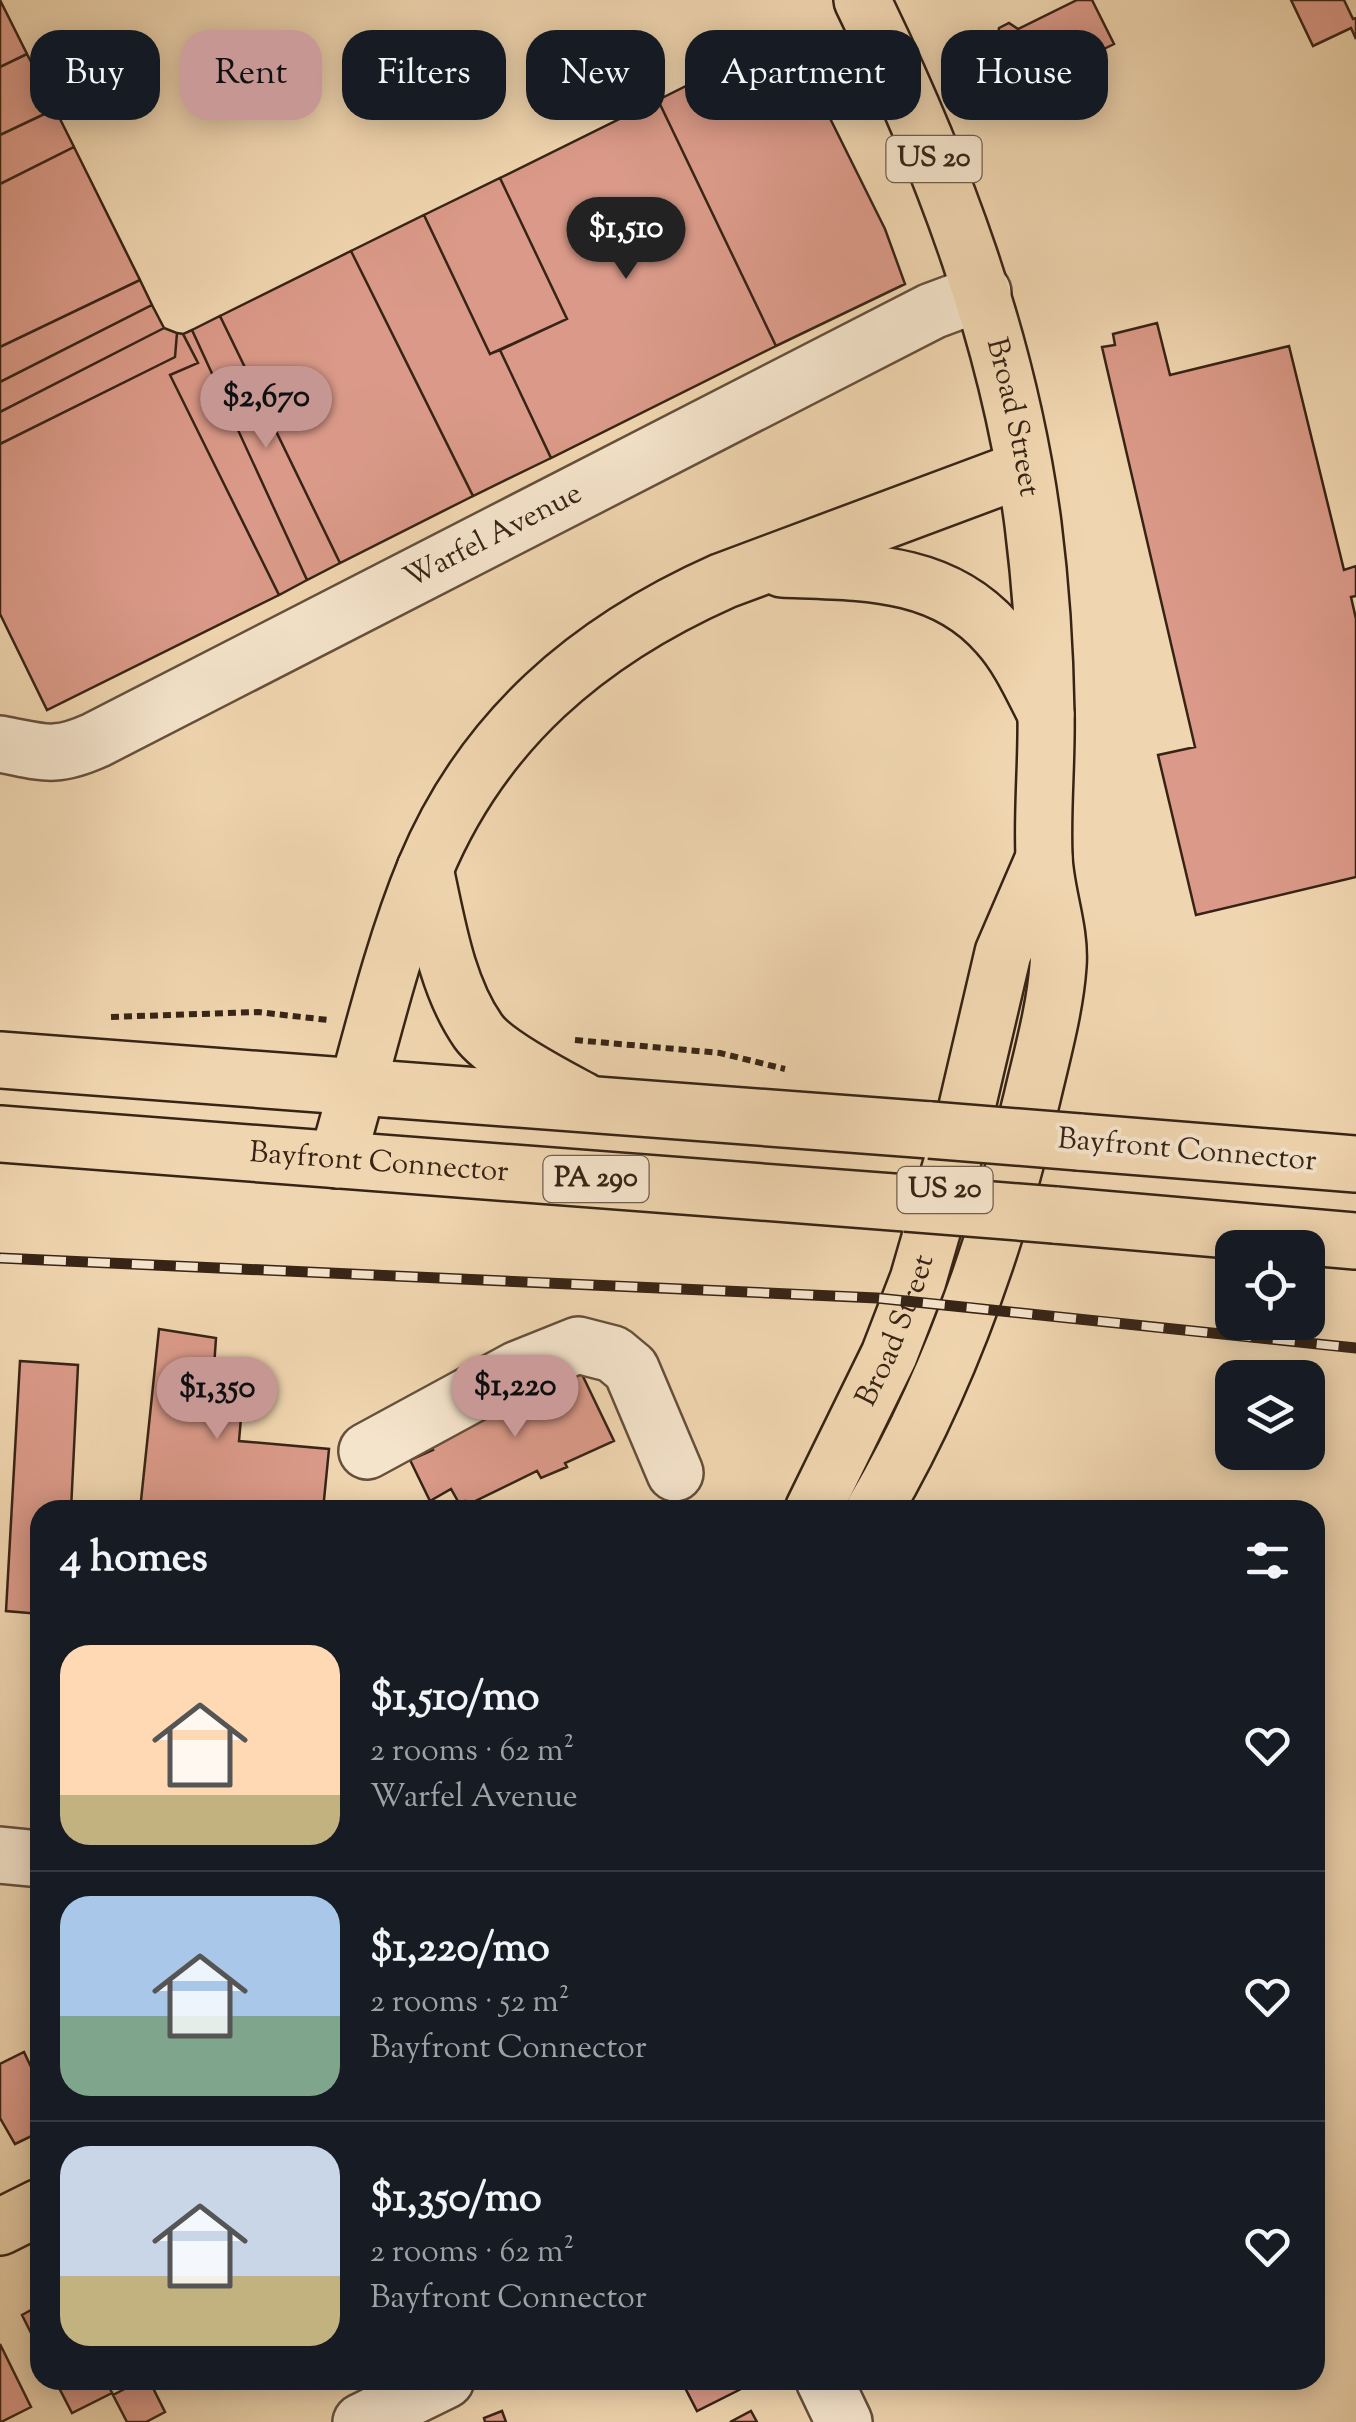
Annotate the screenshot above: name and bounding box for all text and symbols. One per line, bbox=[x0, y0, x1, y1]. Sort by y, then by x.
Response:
chip: Buy bbox=[30, 30, 160, 120]
chip: Rent bbox=[180, 30, 322, 120]
chip: Filters bbox=[342, 30, 506, 120]
chip: New bbox=[526, 30, 665, 120]
chip: Apartment bbox=[685, 30, 921, 120]
chip: House bbox=[941, 30, 1108, 120]
road number: US 20 bbox=[886, 136, 982, 182]
pin: $1,510 bbox=[545, 197, 707, 282]
text: $1,510 bbox=[589, 206, 663, 252]
street label: Broad Street bbox=[974, 333, 1050, 499]
pin: $2,670 bbox=[185, 366, 347, 451]
text: $2,670 bbox=[222, 375, 310, 421]
street label: Warfel Avenue bbox=[397, 473, 590, 600]
street label: Bayfront Connector bbox=[1056, 1118, 1318, 1184]
street label: Bayfront Connector bbox=[248, 1132, 510, 1194]
road number: PA 290 bbox=[544, 1156, 648, 1202]
road number: US 20 bbox=[898, 1167, 992, 1213]
map controls bbox=[1215, 1230, 1325, 1470]
button: locate bbox=[1215, 1230, 1325, 1340]
street label: Broad Street bbox=[845, 1250, 946, 1414]
pin: $1,220 bbox=[434, 1355, 596, 1440]
pin: $1,350 bbox=[136, 1357, 298, 1442]
button: layers bbox=[1215, 1360, 1325, 1470]
text: $1,220 bbox=[474, 1364, 556, 1410]
text: $1,350 bbox=[179, 1366, 255, 1412]
text: 4 homes bbox=[60, 1530, 208, 1590]
icon: filters bbox=[1240, 1533, 1295, 1588]
text: $1,510/mo bbox=[370, 1669, 539, 1729]
icon: home bbox=[140, 1685, 260, 1805]
icon: heart bbox=[1240, 1718, 1295, 1773]
text: 2 rooms · 62 m² bbox=[370, 1729, 574, 1775]
text: Warfel Avenue bbox=[370, 1775, 578, 1821]
text: $1,220/mo bbox=[370, 1920, 550, 1980]
icon: home bbox=[140, 1936, 260, 2056]
icon: heart bbox=[1240, 1969, 1295, 2024]
text: 2 rooms · 52 m² bbox=[370, 1980, 570, 2026]
text: Bayfront Connector bbox=[370, 2026, 647, 2072]
text: $1,350/mo bbox=[370, 2170, 542, 2230]
icon: home bbox=[140, 2186, 260, 2306]
icon: heart bbox=[1240, 2219, 1295, 2274]
text: 2 rooms · 62 m² bbox=[370, 2230, 574, 2276]
text: Bayfront Connector bbox=[370, 2276, 647, 2322]

